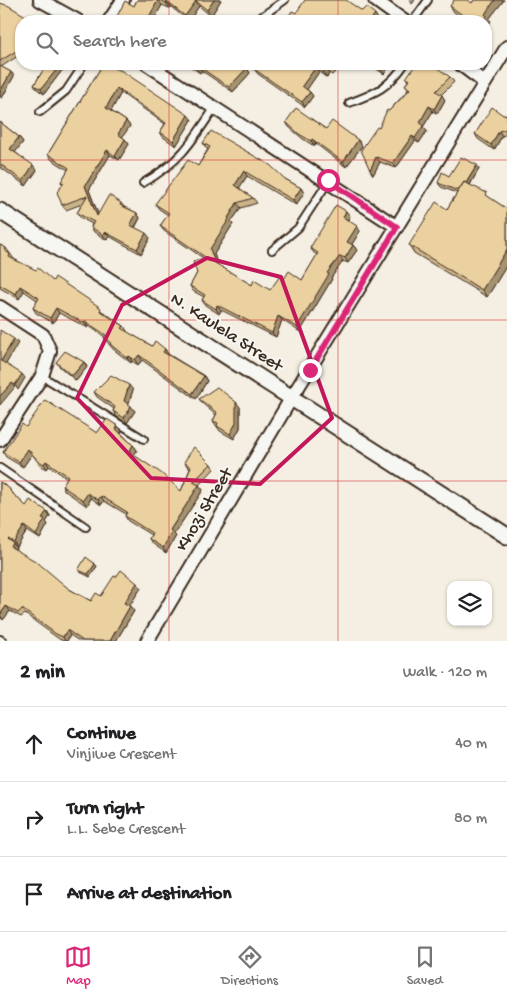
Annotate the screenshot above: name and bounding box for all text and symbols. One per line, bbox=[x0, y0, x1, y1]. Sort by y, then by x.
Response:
search box bbox=[15, 15, 492, 70]
icon: search bbox=[33, 29, 61, 57]
text: Search here bbox=[73, 31, 167, 54]
route start bbox=[317, 169, 340, 192]
street label: N. Kaulela Street bbox=[166, 289, 287, 378]
route end bbox=[299, 359, 322, 382]
street label: Khozi Street bbox=[172, 463, 239, 555]
map controls bbox=[447, 581, 492, 626]
button: layers bbox=[447, 581, 492, 626]
text: 2 min bbox=[20, 661, 65, 686]
text: Walk · 120 m bbox=[403, 664, 487, 683]
text: Continue bbox=[67, 723, 136, 746]
icon: ahead bbox=[20, 730, 48, 758]
text: 40 m bbox=[455, 735, 487, 754]
text: Vinjiwe Crescent bbox=[67, 746, 176, 765]
text: Turn right bbox=[67, 798, 143, 821]
icon: right bbox=[20, 805, 48, 833]
text: 80 m bbox=[454, 810, 487, 829]
text: L.L. Sebe Crescent bbox=[67, 821, 185, 840]
icon: arrive bbox=[20, 880, 48, 908]
text: Arrive at destination bbox=[67, 883, 231, 906]
tab: Map bbox=[64, 943, 92, 990]
tab: Directions bbox=[221, 943, 278, 990]
tab: Saved bbox=[407, 943, 443, 990]

